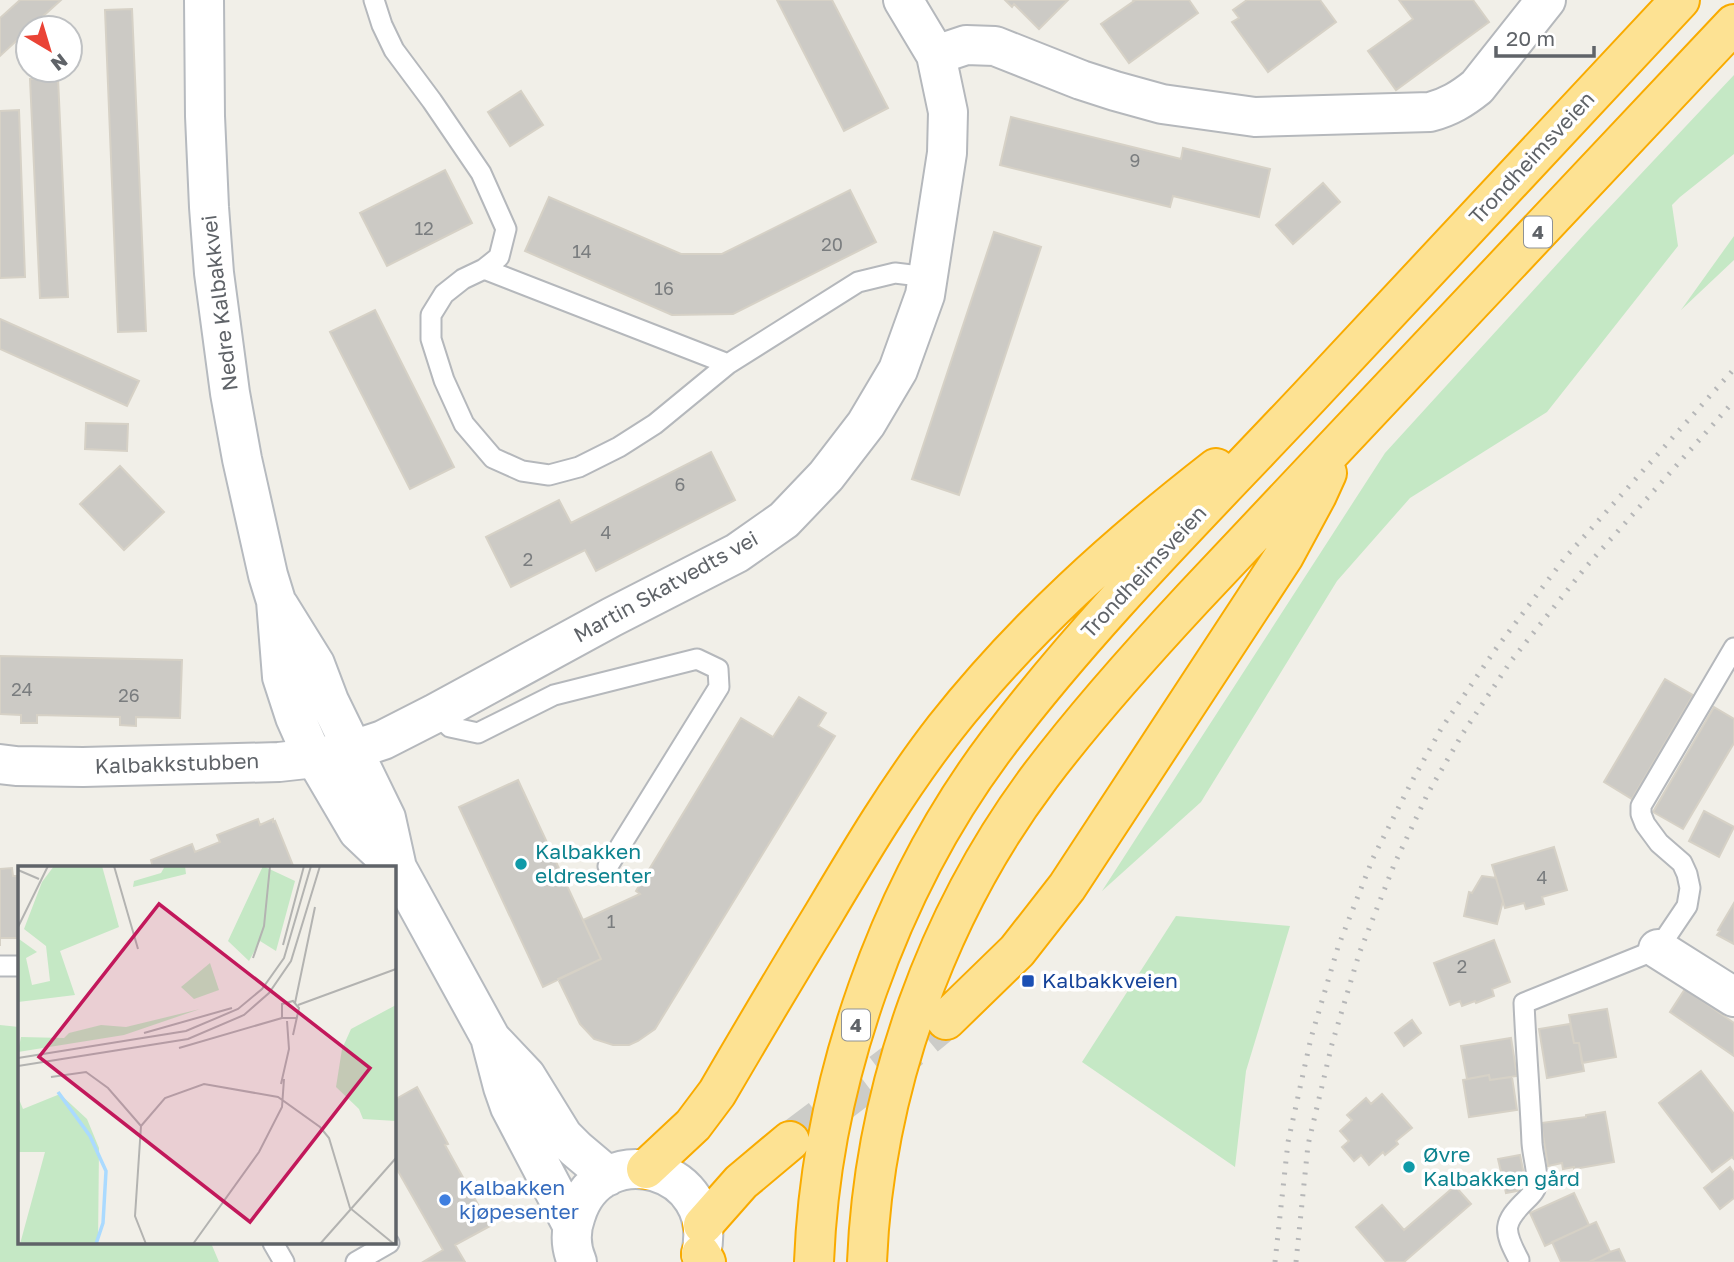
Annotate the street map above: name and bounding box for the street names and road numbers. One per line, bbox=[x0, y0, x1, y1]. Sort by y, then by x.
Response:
street label: Trondheimsveien bbox=[1463, 85, 1600, 229]
street label: Nedre Kalbakkvei bbox=[195, 214, 243, 393]
road number: 4 bbox=[1524, 216, 1552, 248]
street label: Trondheimsveien bbox=[1075, 499, 1212, 643]
street label: Martin Skatvedts vei bbox=[569, 525, 762, 648]
street label: Kalbakkstubben bbox=[94, 747, 260, 779]
road number: 4 bbox=[842, 1009, 870, 1040]

